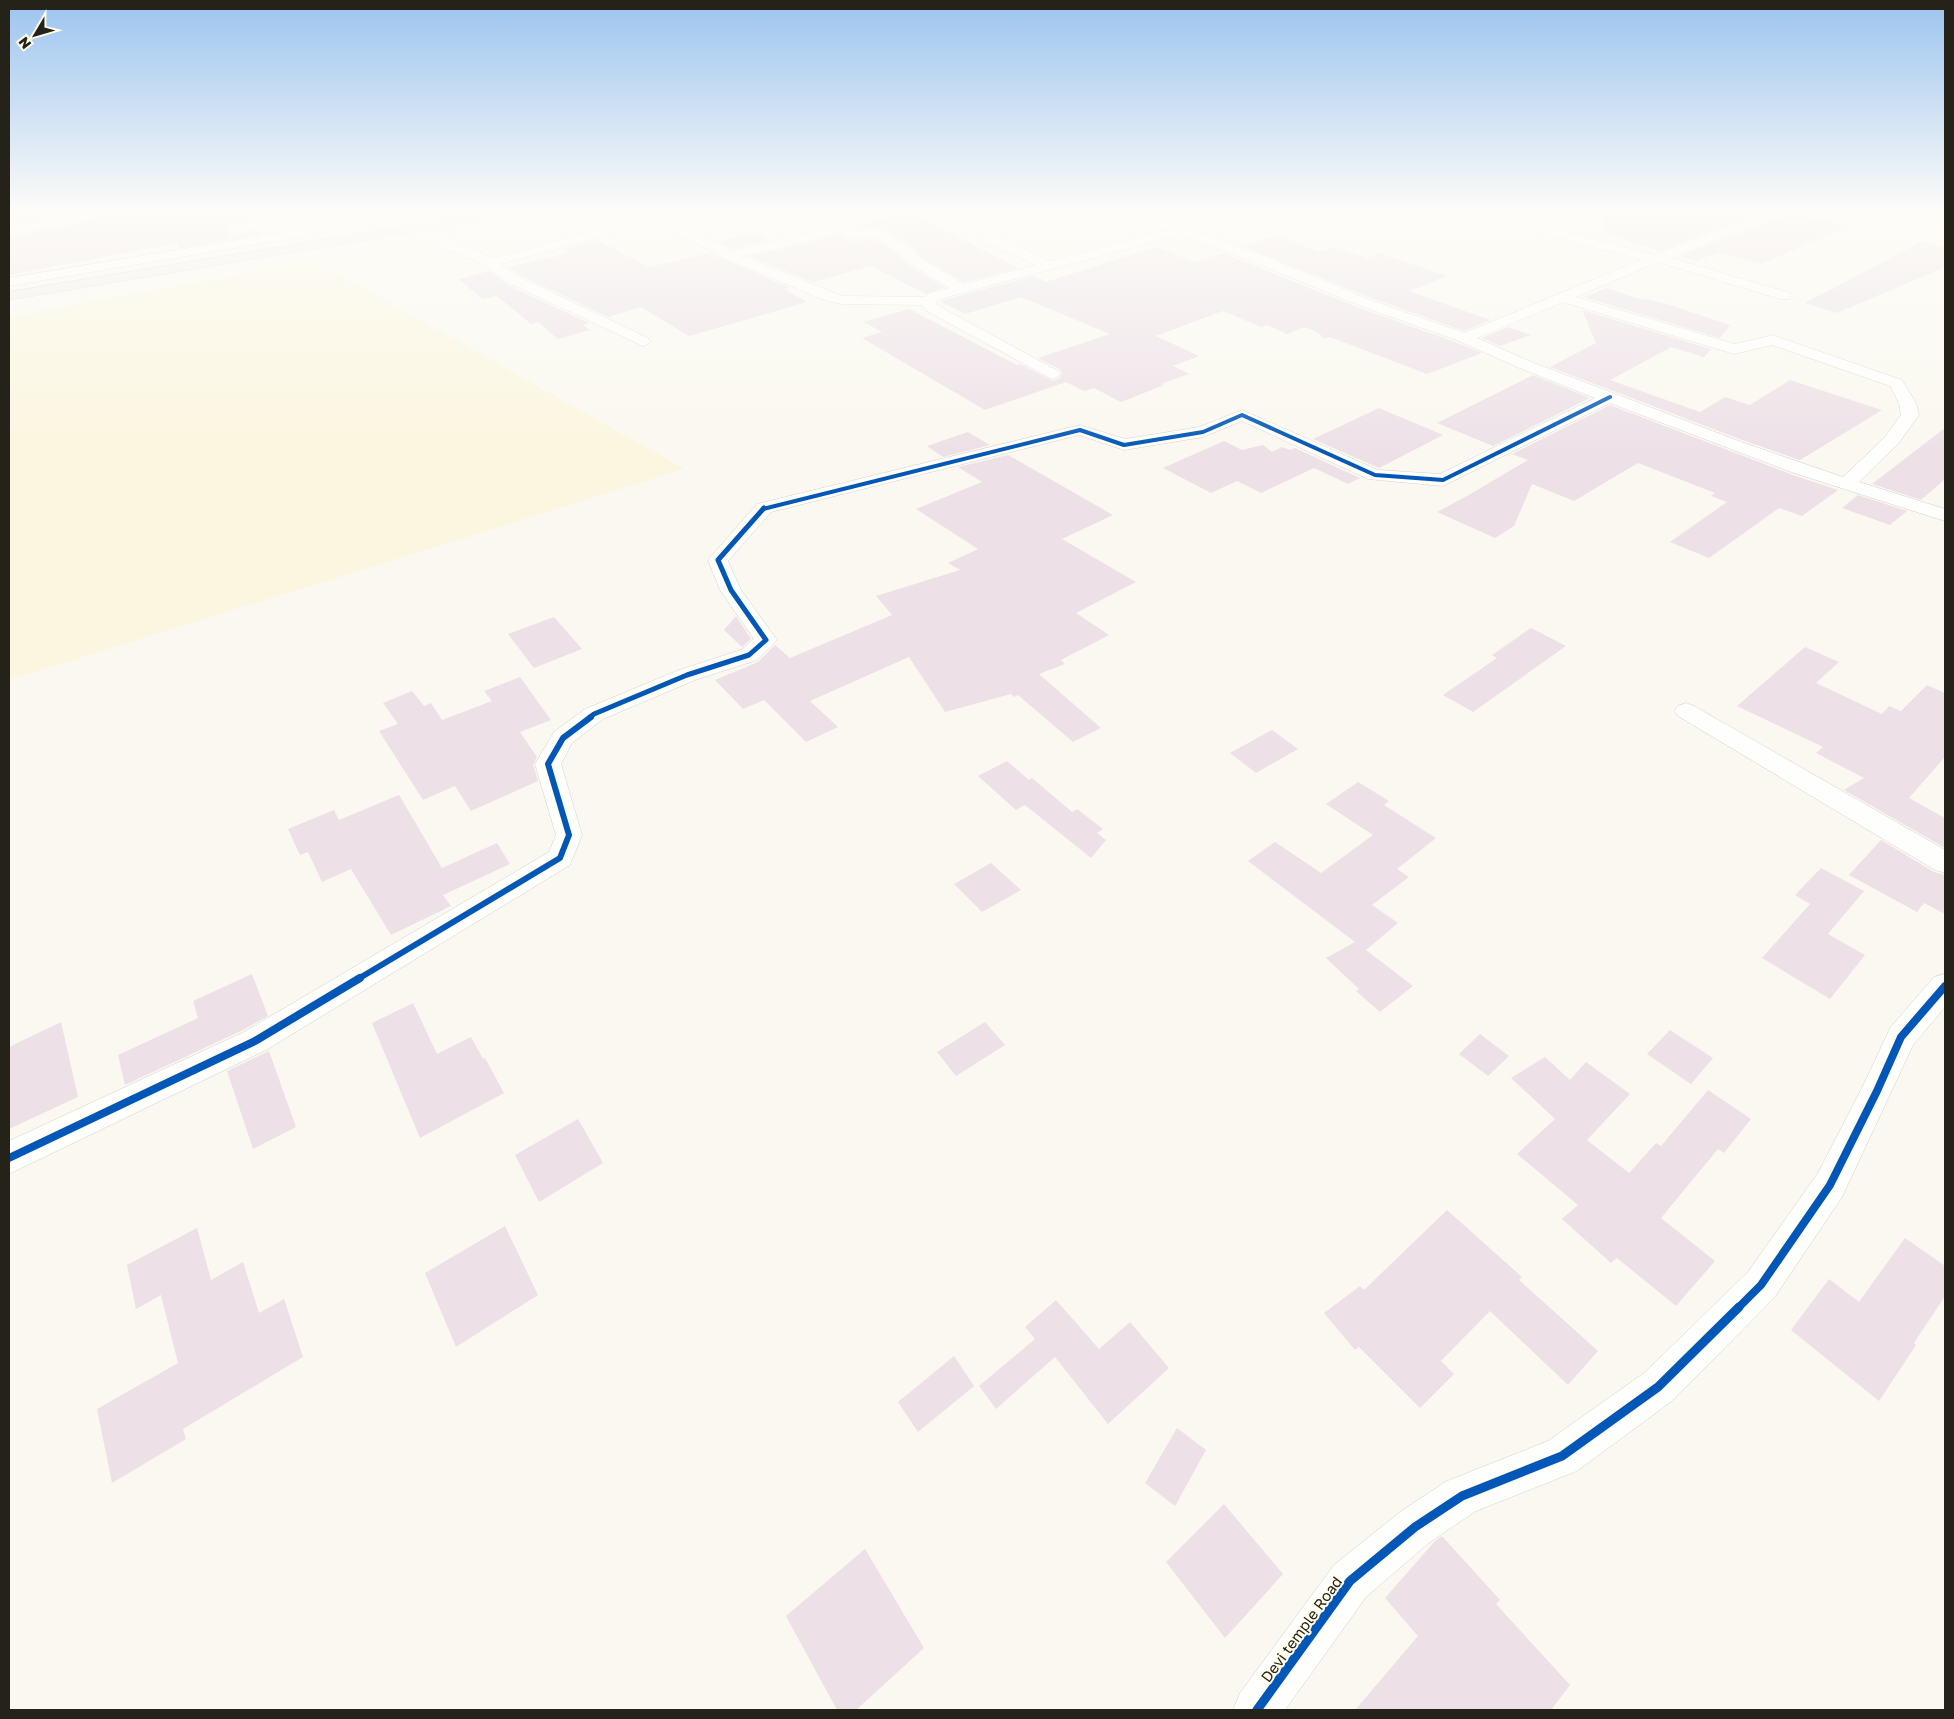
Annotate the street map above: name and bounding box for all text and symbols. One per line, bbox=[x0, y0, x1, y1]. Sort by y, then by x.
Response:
north arrow bbox=[10, 10, 60, 60]
text: N bbox=[14, 34, 34, 53]
street label: Devi temple Road bbox=[1257, 1573, 1345, 1685]

